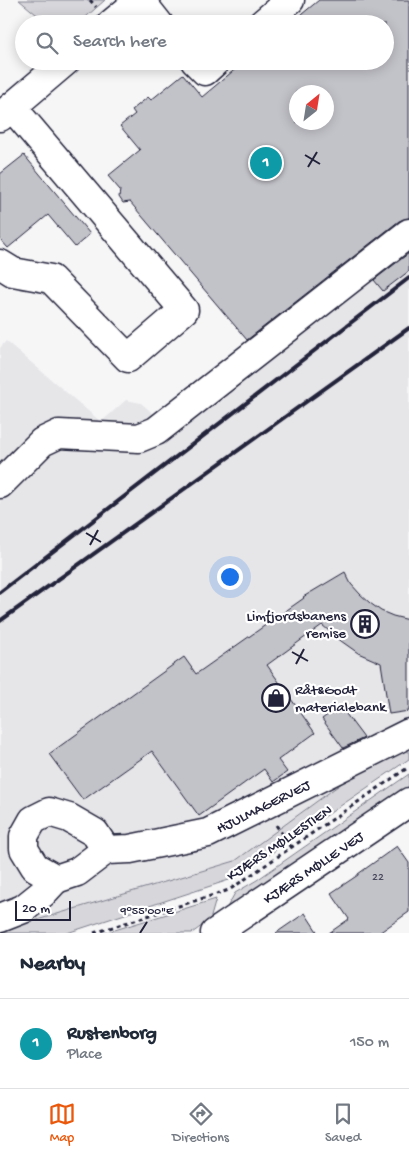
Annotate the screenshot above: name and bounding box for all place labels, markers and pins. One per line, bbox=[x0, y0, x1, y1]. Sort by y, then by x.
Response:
pin: 1 bbox=[250, 144, 282, 182]
place label: Limfjordsbanens remise bbox=[246, 608, 346, 643]
building icon: Limfjordsbanens remise bbox=[350, 609, 380, 639]
place label: Råt&Godt materialebank bbox=[295, 682, 387, 717]
shop icon: Råt&Godt materialebank bbox=[261, 683, 291, 713]

